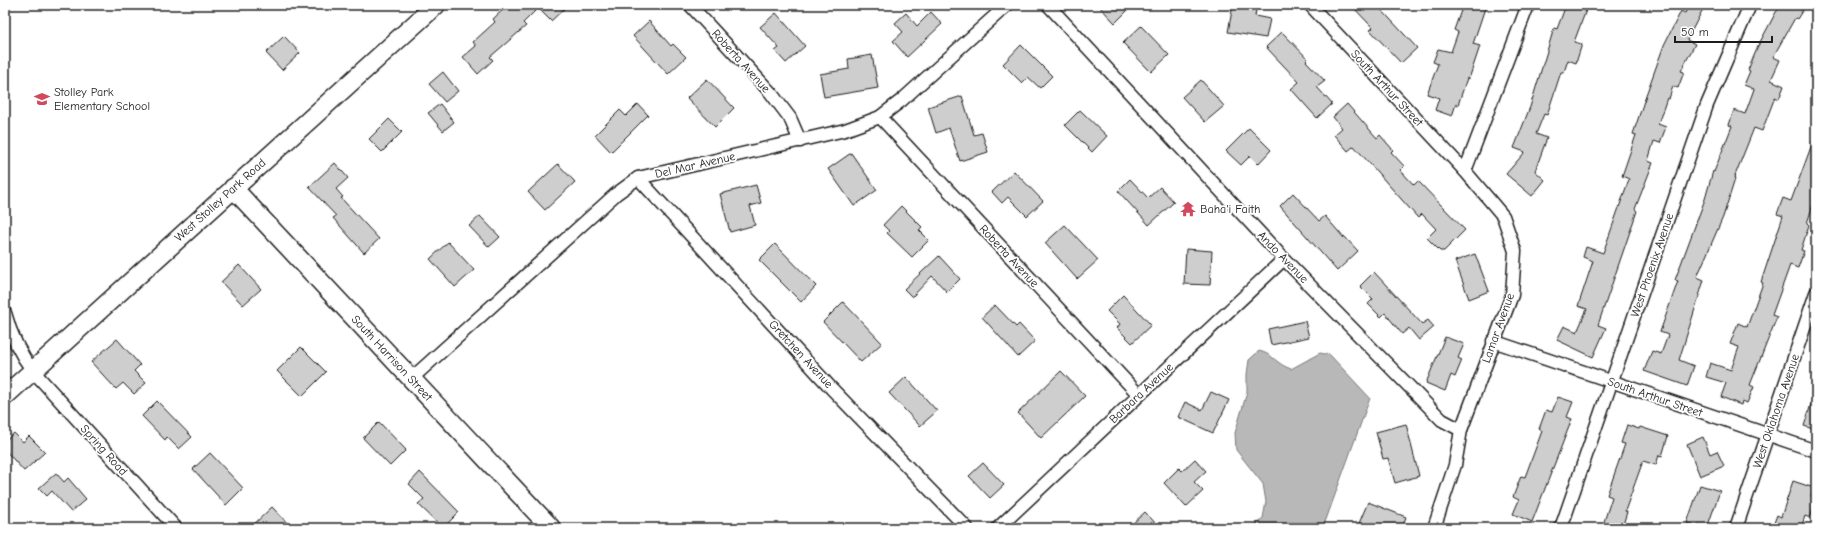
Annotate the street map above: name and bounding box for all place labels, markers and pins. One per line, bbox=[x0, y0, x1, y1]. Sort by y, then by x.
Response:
place label: Stolley Park Elementary School bbox=[54, 85, 150, 113]
school or university icon: Stolley Park Elementary School bbox=[33, 90, 51, 108]
temple icon: Baha'i Faith bbox=[1179, 200, 1197, 218]
place label: Baha'i Faith bbox=[1200, 202, 1260, 216]

